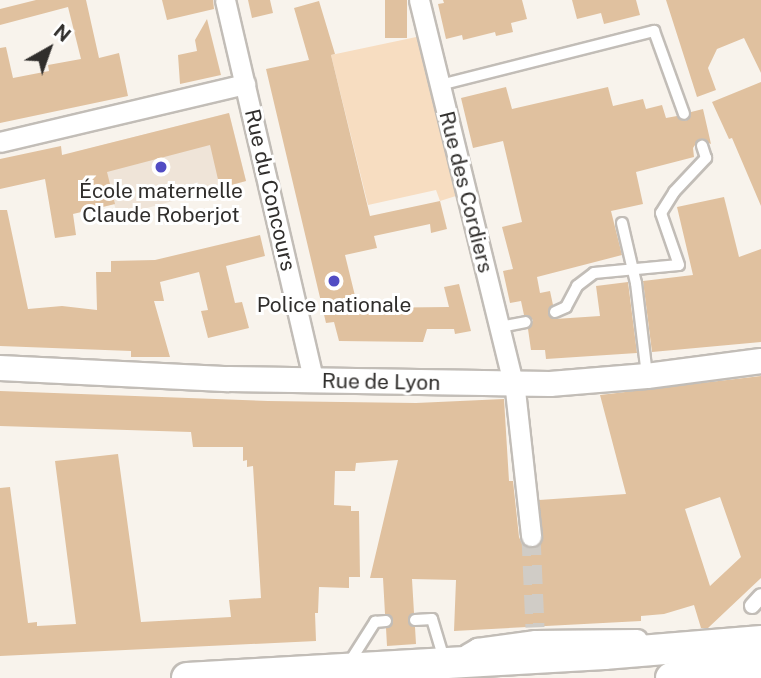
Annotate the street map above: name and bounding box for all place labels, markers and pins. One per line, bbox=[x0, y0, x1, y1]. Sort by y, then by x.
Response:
marker: École maternelle Claude Roberjot bbox=[153, 159, 169, 175]
place label: École maternelle Claude Roberjot bbox=[79, 178, 243, 228]
marker: Police nationale bbox=[326, 273, 342, 289]
place label: Police nationale bbox=[257, 292, 411, 318]

